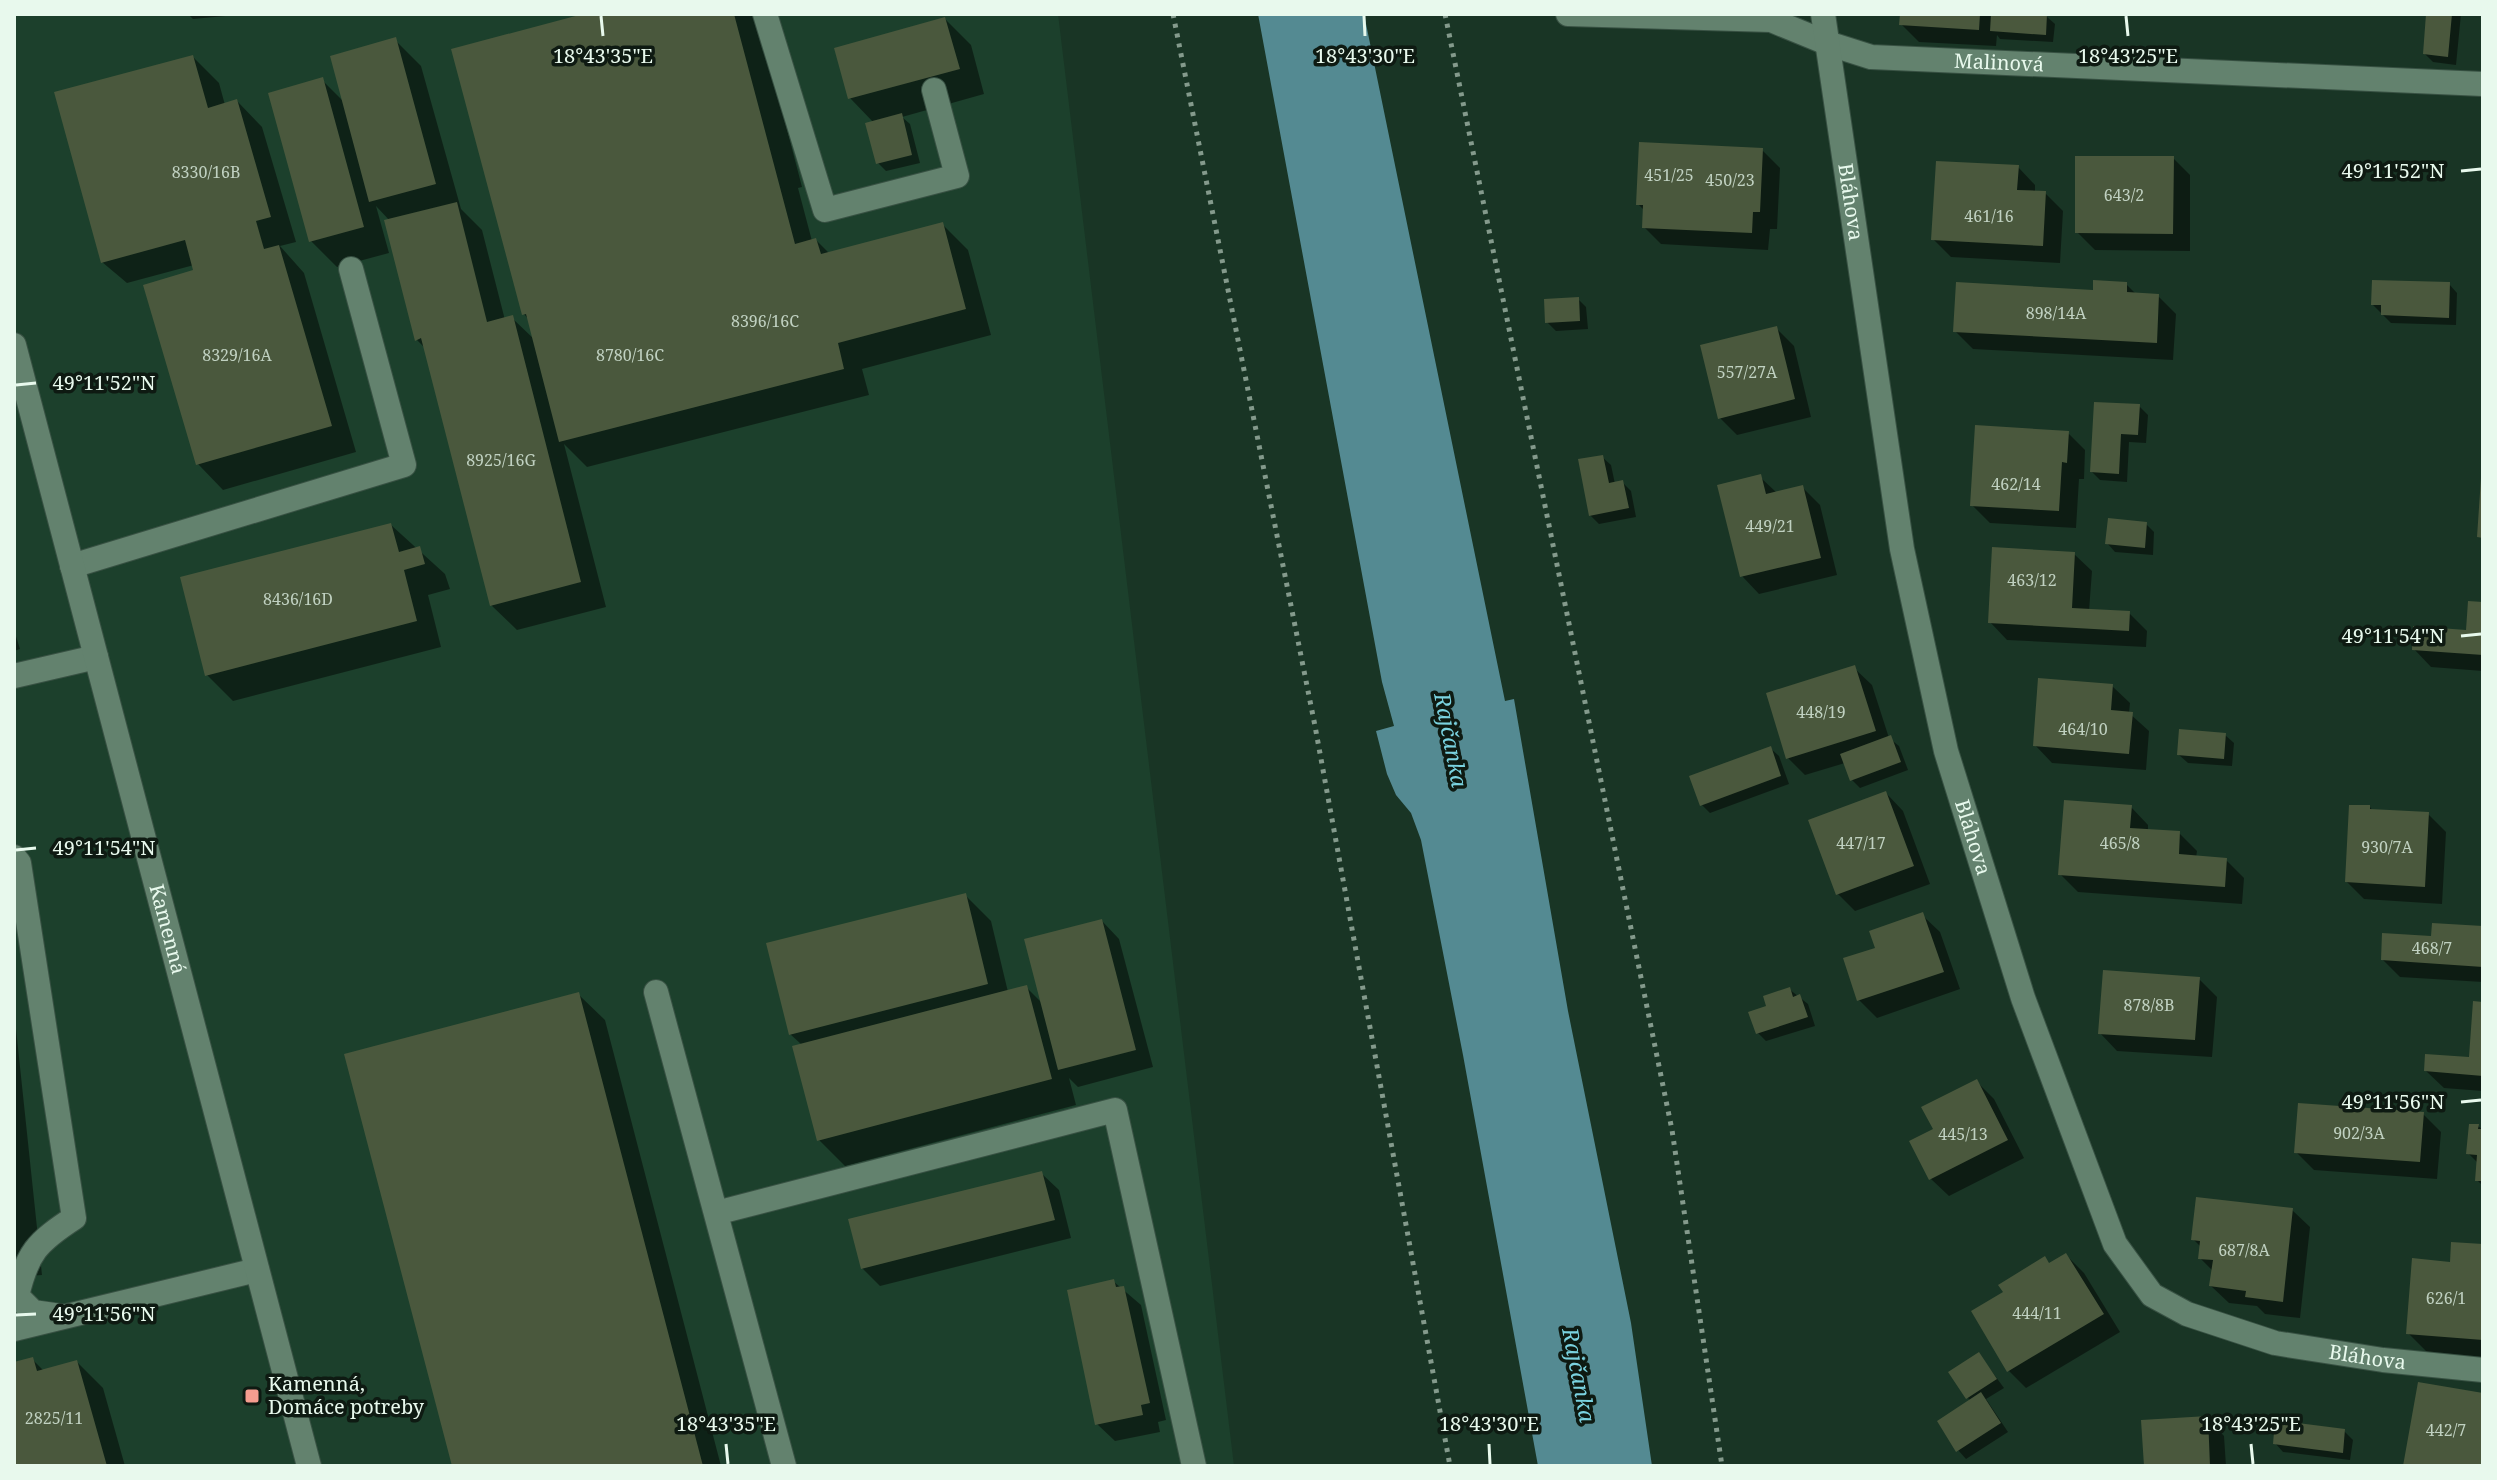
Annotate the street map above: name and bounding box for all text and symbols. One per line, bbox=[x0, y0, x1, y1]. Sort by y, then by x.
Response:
text: 18°43'35"E bbox=[553, 42, 653, 69]
text: 18°43'30"E bbox=[1315, 42, 1415, 69]
text: 18°43'25"E bbox=[2078, 42, 2178, 69]
street label: Malinová bbox=[1954, 47, 2045, 78]
text: 49°11'52"N bbox=[2342, 157, 2444, 184]
house number: 8330/16B bbox=[172, 161, 240, 183]
street label: Bláhova bbox=[1832, 161, 1870, 242]
house number: 451/25 bbox=[1644, 164, 1694, 186]
house number: 450/23 bbox=[1705, 169, 1755, 191]
house number: 643/2 bbox=[2104, 184, 2144, 206]
house number: 461/16 bbox=[1964, 205, 2014, 227]
house number: 898/14A bbox=[2026, 302, 2087, 324]
house number: 8396/16C bbox=[731, 310, 799, 332]
house number: 8329/16A bbox=[202, 344, 272, 366]
house number: 8780/16C bbox=[596, 344, 664, 366]
house number: 557/27A bbox=[1717, 361, 1778, 383]
text: 49°11'52"N bbox=[53, 369, 155, 396]
house number: 8925/16G bbox=[466, 449, 536, 471]
house number: 462/14 bbox=[1991, 473, 2041, 495]
house number: 449/21 bbox=[1745, 515, 1795, 537]
house number: 463/12 bbox=[2007, 569, 2057, 591]
house number: 8436/16D bbox=[263, 588, 333, 610]
text: 49°11'54"N bbox=[2342, 622, 2444, 649]
water label: Rajčanka bbox=[1428, 689, 1476, 790]
house number: 448/19 bbox=[1796, 701, 1846, 723]
house number: 464/10 bbox=[2058, 718, 2108, 740]
street label: Bláhova bbox=[1949, 796, 1998, 878]
house number: 447/17 bbox=[1836, 832, 1886, 854]
house number: 465/8 bbox=[2100, 832, 2140, 854]
text: 49°11'54"N bbox=[53, 834, 155, 861]
house number: 930/7A bbox=[2361, 836, 2414, 858]
street label: Kamenná bbox=[143, 881, 193, 977]
house number: 468/7 bbox=[2412, 937, 2452, 959]
house number: 878/8B bbox=[2124, 994, 2174, 1016]
text: 49°11'56"N bbox=[2342, 1088, 2444, 1115]
house number: 902/3A bbox=[2333, 1122, 2386, 1144]
house number: 445/13 bbox=[1938, 1123, 1988, 1145]
house number: 687/8A bbox=[2218, 1239, 2271, 1261]
house number: 626/1 bbox=[2426, 1287, 2466, 1309]
text: 49°11'56"N bbox=[53, 1300, 155, 1327]
house number: 444/11 bbox=[2012, 1302, 2062, 1324]
water label: Rajčanka bbox=[1556, 1324, 1604, 1425]
street label: Bláhova bbox=[2327, 1338, 2407, 1375]
place label: Kamenná, Domáce potreby bbox=[268, 1370, 425, 1420]
marker: Kamenná, Domáce potreby bbox=[243, 1387, 261, 1405]
house number: 2825/11 bbox=[25, 1407, 83, 1429]
text: 18°43'35"E bbox=[676, 1410, 776, 1437]
text: 18°43'30"E bbox=[1439, 1410, 1539, 1437]
text: 18°43'25"E bbox=[2201, 1410, 2301, 1437]
house number: 442/7 bbox=[2426, 1419, 2466, 1441]

